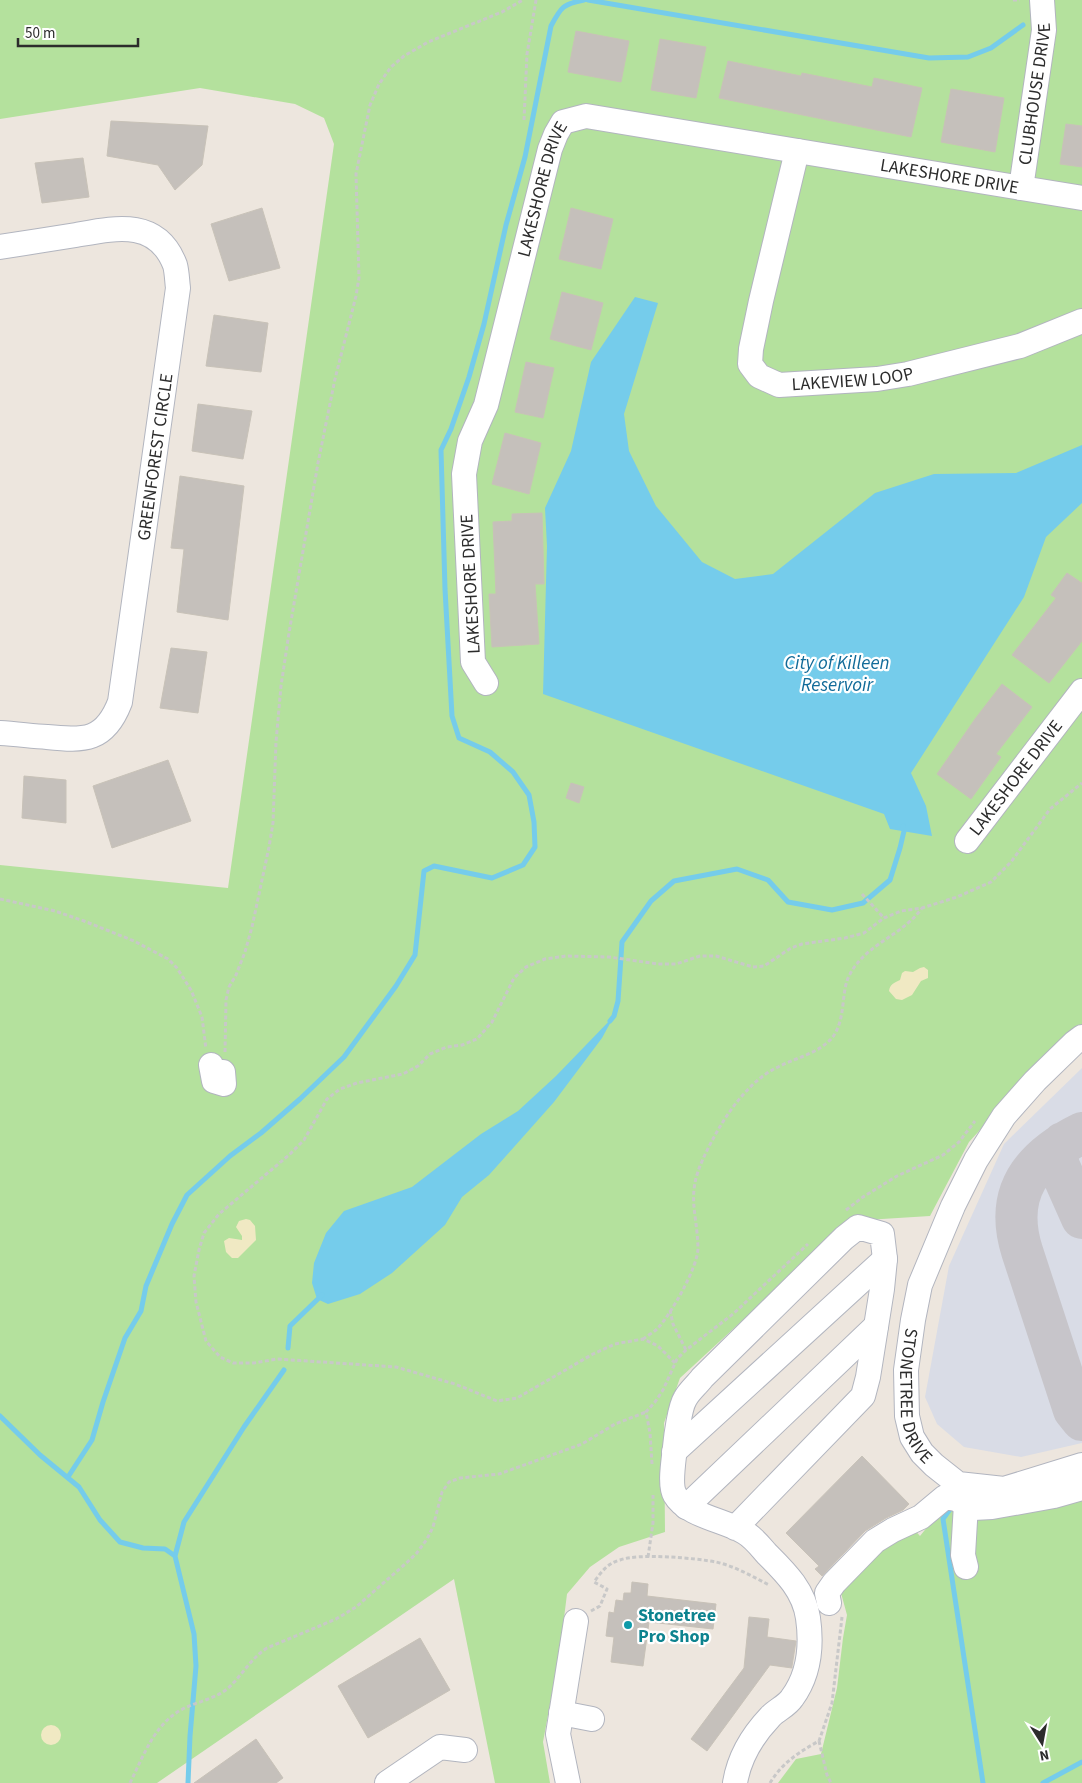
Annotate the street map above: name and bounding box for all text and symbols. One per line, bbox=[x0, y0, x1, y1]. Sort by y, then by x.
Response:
scale bar bbox=[18, 15, 138, 47]
street label: CLUBHOUSE DRIVE bbox=[1012, 22, 1057, 167]
text: 50 m bbox=[25, 23, 55, 44]
street label: LAKESHORE DRIVE bbox=[511, 117, 574, 260]
street label: LAKESHORE DRIVE bbox=[878, 153, 1021, 200]
street label: LAKEVIEW LOOP bbox=[791, 361, 916, 397]
street label: GREENFOREST CIRCLE bbox=[131, 372, 180, 542]
street label: LAKESHORE DRIVE bbox=[454, 513, 487, 654]
water label: City of Killeen Reservoir bbox=[784, 650, 890, 699]
street label: LAKESHORE DRIVE bbox=[964, 715, 1069, 841]
street label: STONETREE DRIVE bbox=[893, 1327, 938, 1470]
place label: Stonetree Pro Shop bbox=[638, 1603, 716, 1649]
marker: Stonetree Pro Shop bbox=[622, 1619, 634, 1631]
north arrow bbox=[1017, 1718, 1067, 1768]
text: N bbox=[1038, 1744, 1051, 1765]

